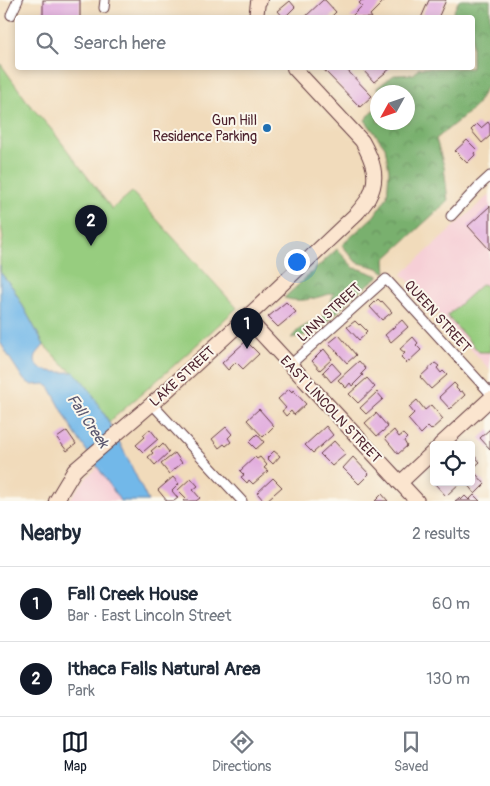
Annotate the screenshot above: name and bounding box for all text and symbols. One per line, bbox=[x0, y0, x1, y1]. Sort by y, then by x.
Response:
search box bbox=[15, 15, 475, 70]
icon: search bbox=[33, 29, 61, 57]
text: Search here bbox=[73, 31, 166, 55]
north arrow bbox=[370, 85, 415, 130]
place label: Gun Hill Residence Parking bbox=[153, 112, 257, 145]
marker: Gun Hill Residence Parking bbox=[261, 122, 273, 134]
pin: 2 bbox=[75, 205, 107, 246]
your location bbox=[284, 249, 310, 275]
street label: QUEEN STREET bbox=[401, 277, 475, 356]
street label: LINN STREET bbox=[294, 279, 365, 346]
pin: 1 bbox=[231, 308, 263, 349]
street label: LAKE STREET bbox=[146, 342, 219, 410]
street label: EAST LINCOLN STREET bbox=[277, 352, 385, 467]
water label: Fall Creek bbox=[63, 391, 113, 453]
map controls bbox=[430, 441, 475, 486]
button: locate bbox=[430, 441, 475, 486]
text: Nearby bbox=[20, 520, 81, 547]
text: 2 results bbox=[412, 524, 470, 544]
text: Fall Creek House bbox=[67, 582, 198, 606]
text: 1 bbox=[33, 594, 39, 614]
text: 60 m bbox=[432, 594, 470, 614]
text: Bar · East Lincoln Street bbox=[67, 606, 231, 626]
text: Ithaca Falls Natural Area bbox=[67, 657, 261, 681]
text: 2 bbox=[32, 669, 40, 689]
text: 130 m bbox=[426, 669, 470, 689]
text: Park bbox=[67, 681, 95, 701]
tab: Map bbox=[61, 728, 89, 775]
tab: Directions bbox=[212, 728, 271, 775]
tab: Saved bbox=[394, 728, 429, 775]

